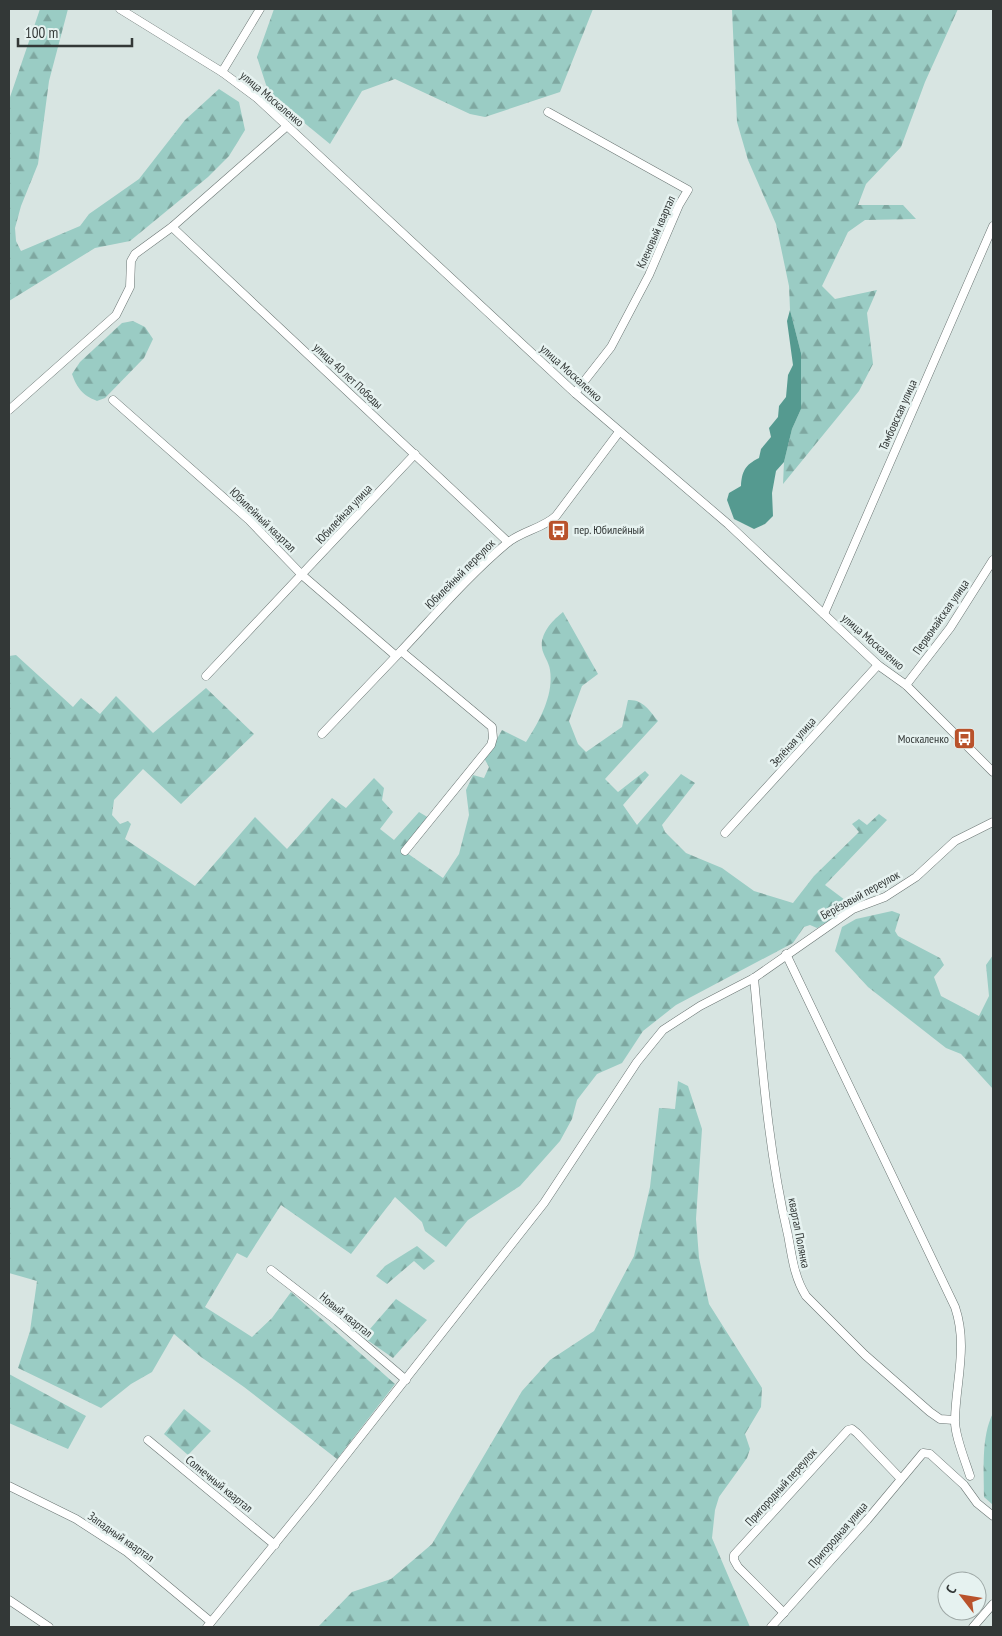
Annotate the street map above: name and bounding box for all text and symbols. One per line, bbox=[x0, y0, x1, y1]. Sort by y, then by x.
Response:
scale bar bbox=[18, 15, 131, 47]
text: 100 m bbox=[25, 23, 58, 42]
street label: улица Москаленко bbox=[237, 68, 307, 130]
street label: Кленовый квартал bbox=[633, 193, 678, 270]
street label: улица 40 лет Победы bbox=[310, 340, 386, 412]
street label: улица Москаленко bbox=[537, 341, 606, 404]
street label: Тамбовская улица bbox=[875, 377, 920, 453]
street label: Юбилейная улица bbox=[312, 481, 375, 547]
street label: Юбилейный квартал bbox=[227, 484, 300, 555]
bus stop icon: пер. Юбилейный bbox=[546, 518, 570, 542]
place label: пер. Юбилейный bbox=[574, 522, 644, 537]
street label: Юбилейный переулок bbox=[422, 535, 498, 612]
street label: Первомайская улица bbox=[909, 576, 972, 657]
street label: улица Москаленко bbox=[839, 610, 908, 673]
street label: Зелёная улица bbox=[766, 714, 819, 770]
bus stop icon: Москаленко bbox=[953, 727, 977, 751]
place label: Москаленко bbox=[898, 731, 949, 746]
street label: Берёзовый переулок bbox=[818, 866, 902, 922]
street label: квартал Полянка bbox=[785, 1197, 814, 1269]
street label: Новый квартал bbox=[317, 1289, 376, 1341]
street label: Пригородный переулок bbox=[742, 1444, 820, 1529]
street label: Солнечный квартал bbox=[183, 1452, 256, 1515]
street label: Пригородная улица bbox=[805, 1498, 871, 1571]
street label: Западный квартал bbox=[85, 1508, 157, 1565]
north arrow bbox=[937, 1571, 987, 1621]
text: С bbox=[941, 1581, 961, 1597]

